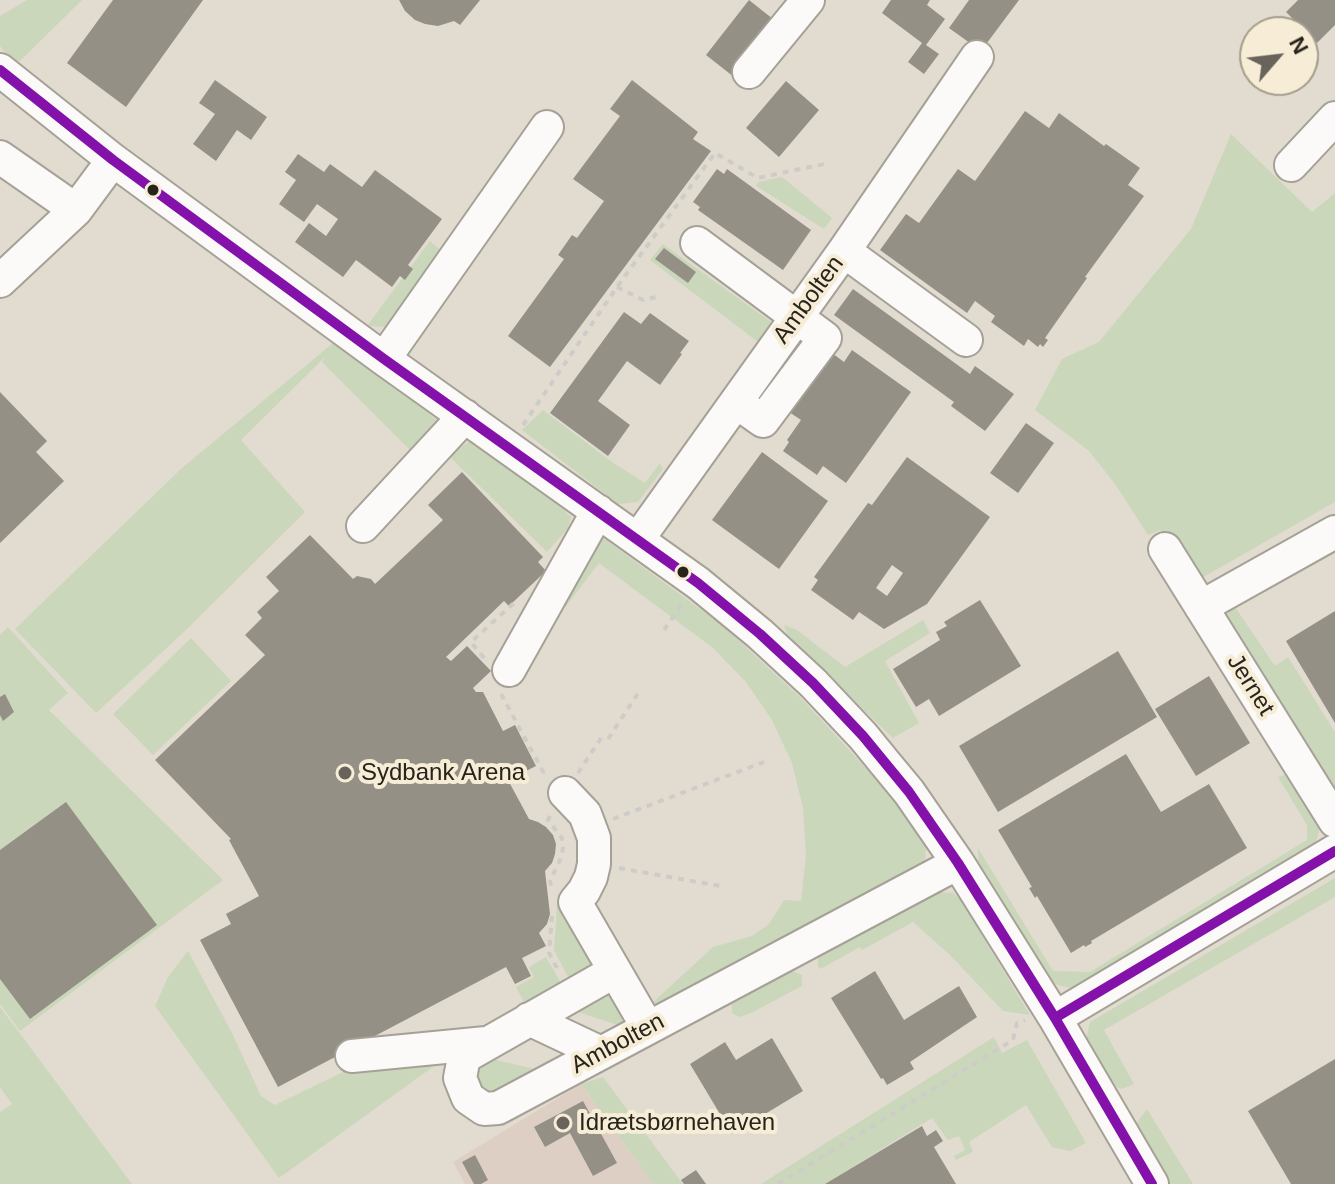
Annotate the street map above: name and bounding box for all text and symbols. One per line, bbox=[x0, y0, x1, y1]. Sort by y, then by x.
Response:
north arrow bbox=[1239, 16, 1319, 96]
text: N bbox=[1284, 33, 1314, 58]
unlabelled marker bbox=[145, 182, 161, 198]
street label: Ambolten bbox=[768, 251, 850, 349]
unlabelled marker bbox=[675, 564, 691, 580]
street label: Jernet bbox=[1220, 649, 1280, 721]
place label: Sydbank Arena bbox=[361, 759, 525, 787]
marker: Sydbank Arena bbox=[336, 764, 354, 782]
street label: Ambolten bbox=[566, 1007, 670, 1081]
place label: Idrætsbørnehaven bbox=[579, 1109, 775, 1137]
marker: Idrætsbørnehaven bbox=[554, 1114, 572, 1132]

